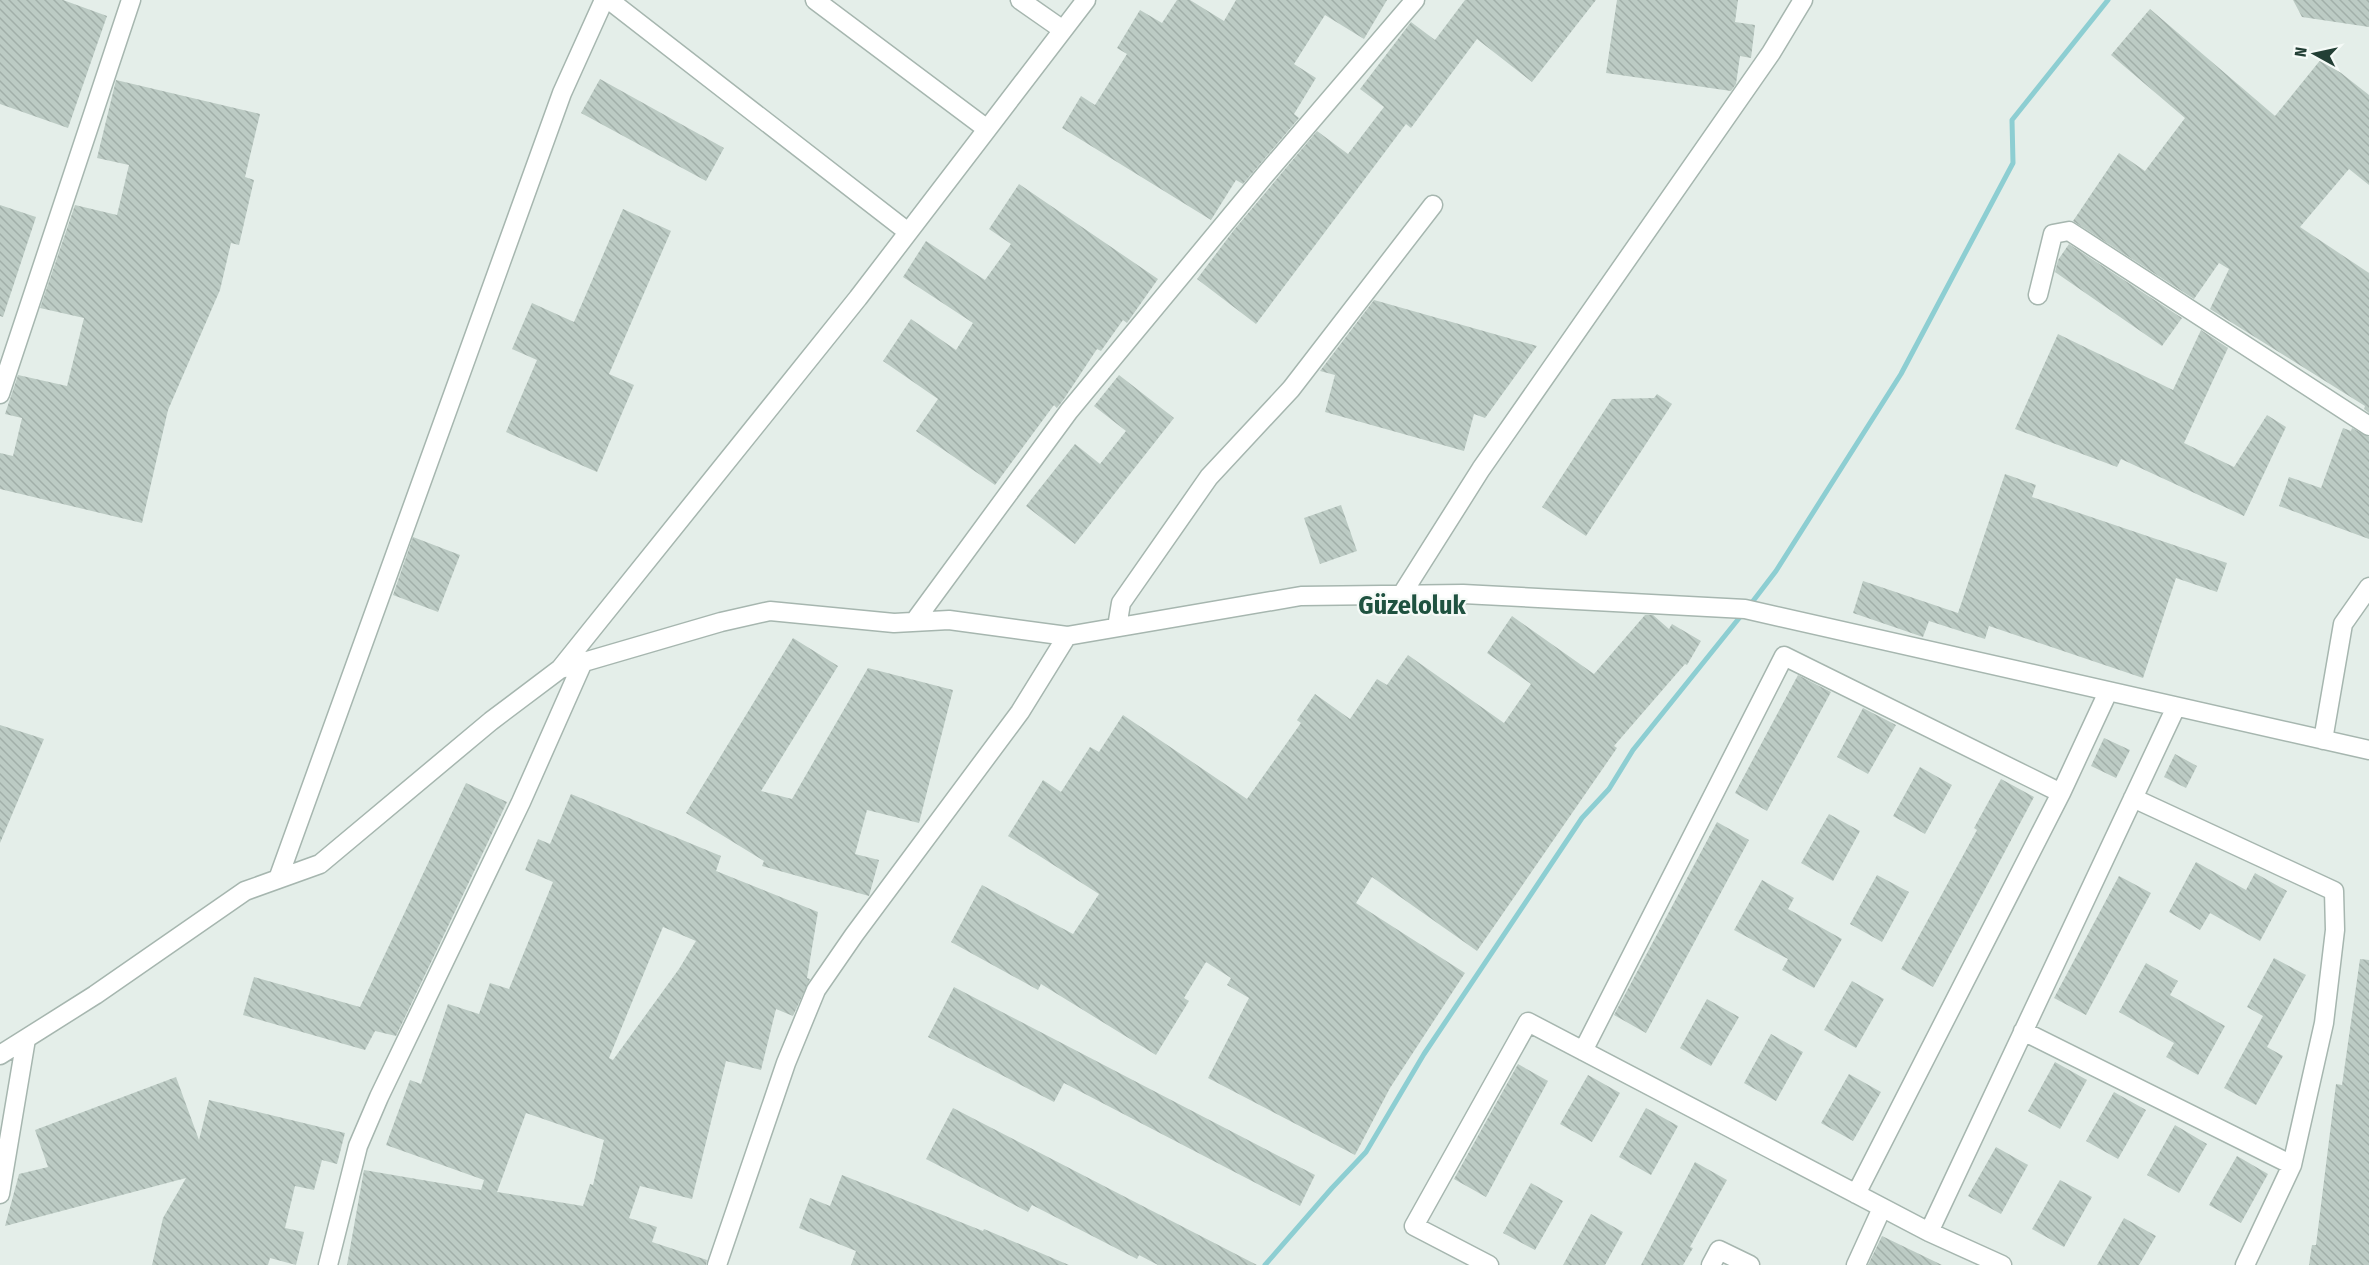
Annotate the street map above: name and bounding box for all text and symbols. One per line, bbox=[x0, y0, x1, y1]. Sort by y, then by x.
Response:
north arrow bbox=[2285, 24, 2345, 84]
text: N bbox=[2291, 46, 2311, 58]
district label: Güzeloluk bbox=[1358, 590, 1466, 621]

